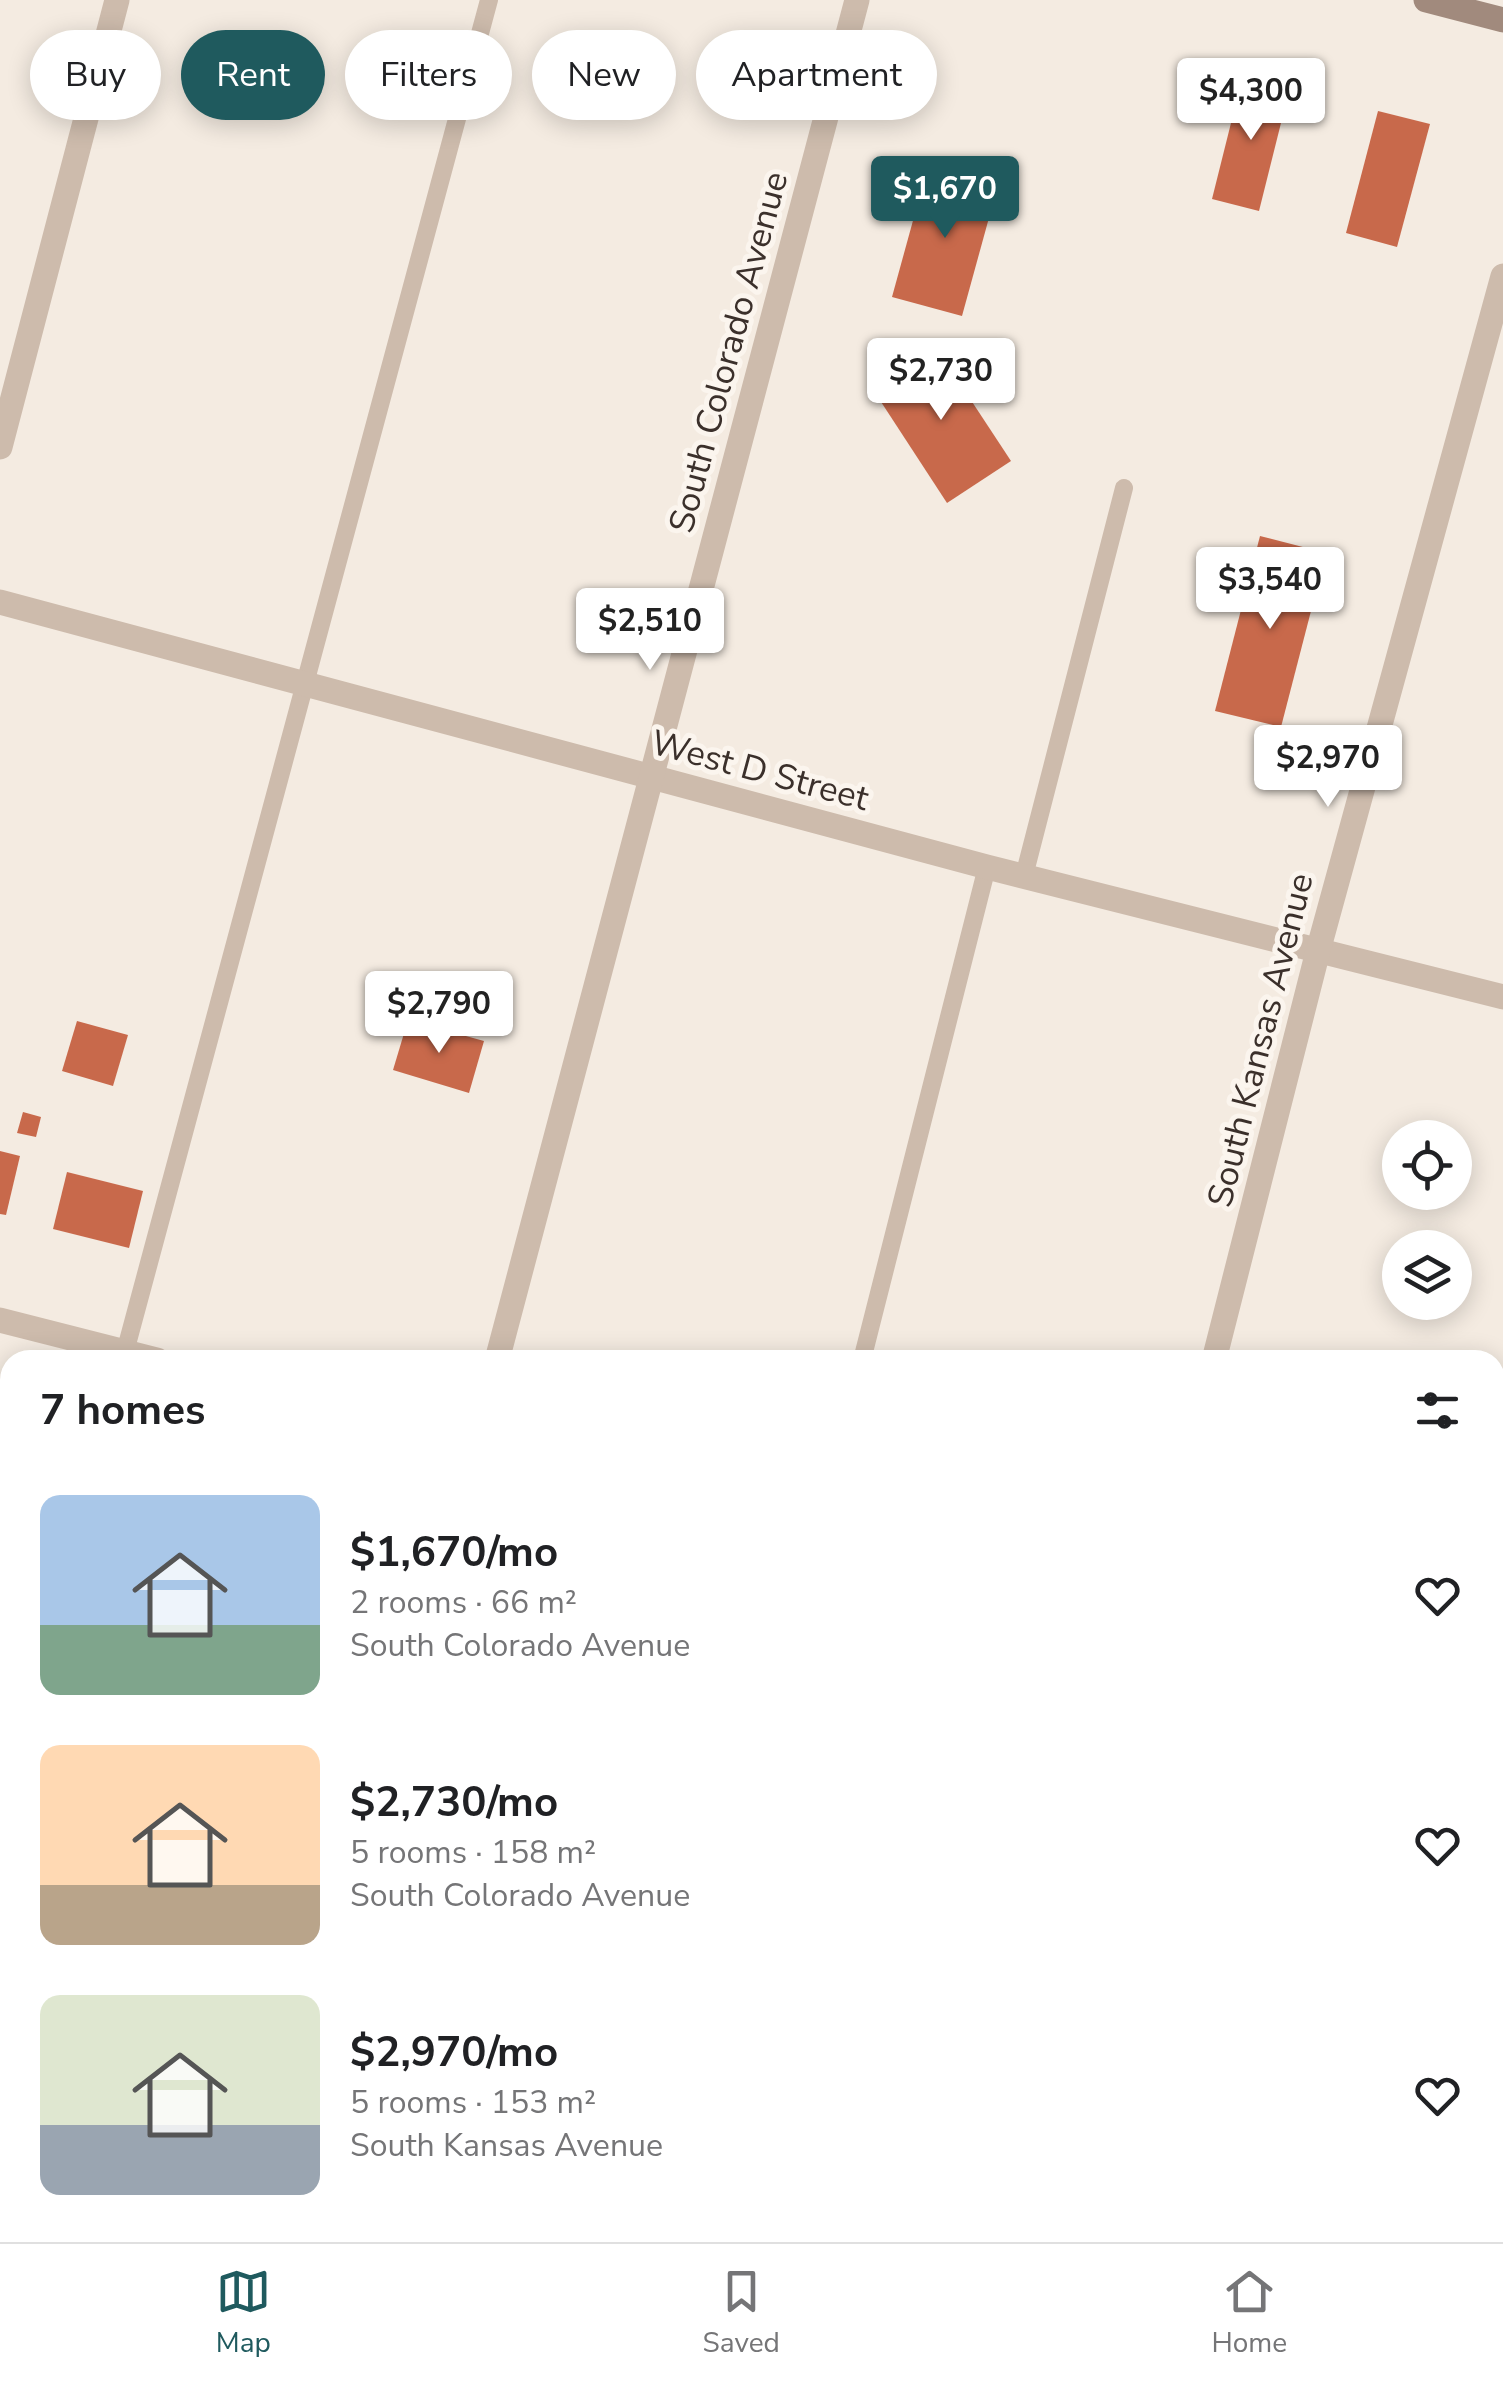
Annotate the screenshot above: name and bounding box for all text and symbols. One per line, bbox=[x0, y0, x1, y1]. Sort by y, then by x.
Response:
chip: Buy bbox=[30, 30, 161, 120]
chip: Rent bbox=[181, 30, 325, 120]
chip: Filters bbox=[345, 30, 512, 120]
chip: New bbox=[532, 30, 676, 120]
chip: Apartment bbox=[696, 30, 937, 120]
pin: $4,300 bbox=[1170, 58, 1332, 143]
text: $4,300 bbox=[1199, 69, 1303, 112]
pin: $1,670 bbox=[864, 156, 1026, 241]
street label: South Colorado Avenue bbox=[658, 166, 799, 538]
text: $1,670 bbox=[893, 167, 997, 210]
pin: $2,730 bbox=[860, 338, 1022, 423]
text: $2,730 bbox=[889, 349, 993, 392]
pin: $3,540 bbox=[1189, 547, 1351, 632]
text: $3,540 bbox=[1218, 558, 1322, 601]
pin: $2,510 bbox=[569, 588, 731, 673]
text: $2,510 bbox=[598, 599, 702, 642]
street label: West D Street bbox=[646, 719, 875, 822]
pin: $2,970 bbox=[1247, 725, 1409, 810]
text: $2,970 bbox=[1276, 736, 1380, 779]
street label: South Kansas Avenue bbox=[1196, 868, 1325, 1212]
pin: $2,790 bbox=[358, 971, 520, 1056]
text: $2,790 bbox=[387, 982, 491, 1025]
map controls bbox=[1382, 1120, 1472, 1320]
button: locate bbox=[1382, 1120, 1472, 1210]
button: layers bbox=[1382, 1230, 1472, 1320]
text: 7 homes bbox=[40, 1382, 205, 1439]
icon: filters bbox=[1410, 1383, 1465, 1438]
text: $1,670/mo bbox=[350, 1524, 558, 1581]
icon: home bbox=[120, 1535, 240, 1655]
icon: heart bbox=[1410, 1568, 1465, 1623]
text: 2 rooms · 66 m² bbox=[350, 1581, 577, 1624]
text: South Colorado Avenue bbox=[350, 1624, 690, 1667]
text: $2,730/mo bbox=[350, 1774, 558, 1831]
icon: home bbox=[120, 1785, 240, 1905]
icon: heart bbox=[1410, 1818, 1465, 1873]
text: 5 rooms · 158 m² bbox=[350, 1831, 596, 1874]
text: South Colorado Avenue bbox=[350, 1874, 690, 1917]
text: $2,970/mo bbox=[350, 2024, 558, 2081]
icon: home bbox=[120, 2035, 240, 2155]
icon: heart bbox=[1410, 2068, 1465, 2123]
text: 5 rooms · 153 m² bbox=[350, 2081, 596, 2124]
text: South Kansas Avenue bbox=[350, 2124, 663, 2167]
tab: Map bbox=[216, 2264, 271, 2362]
tab: Saved bbox=[703, 2264, 780, 2362]
tab: Home bbox=[1211, 2264, 1287, 2362]

